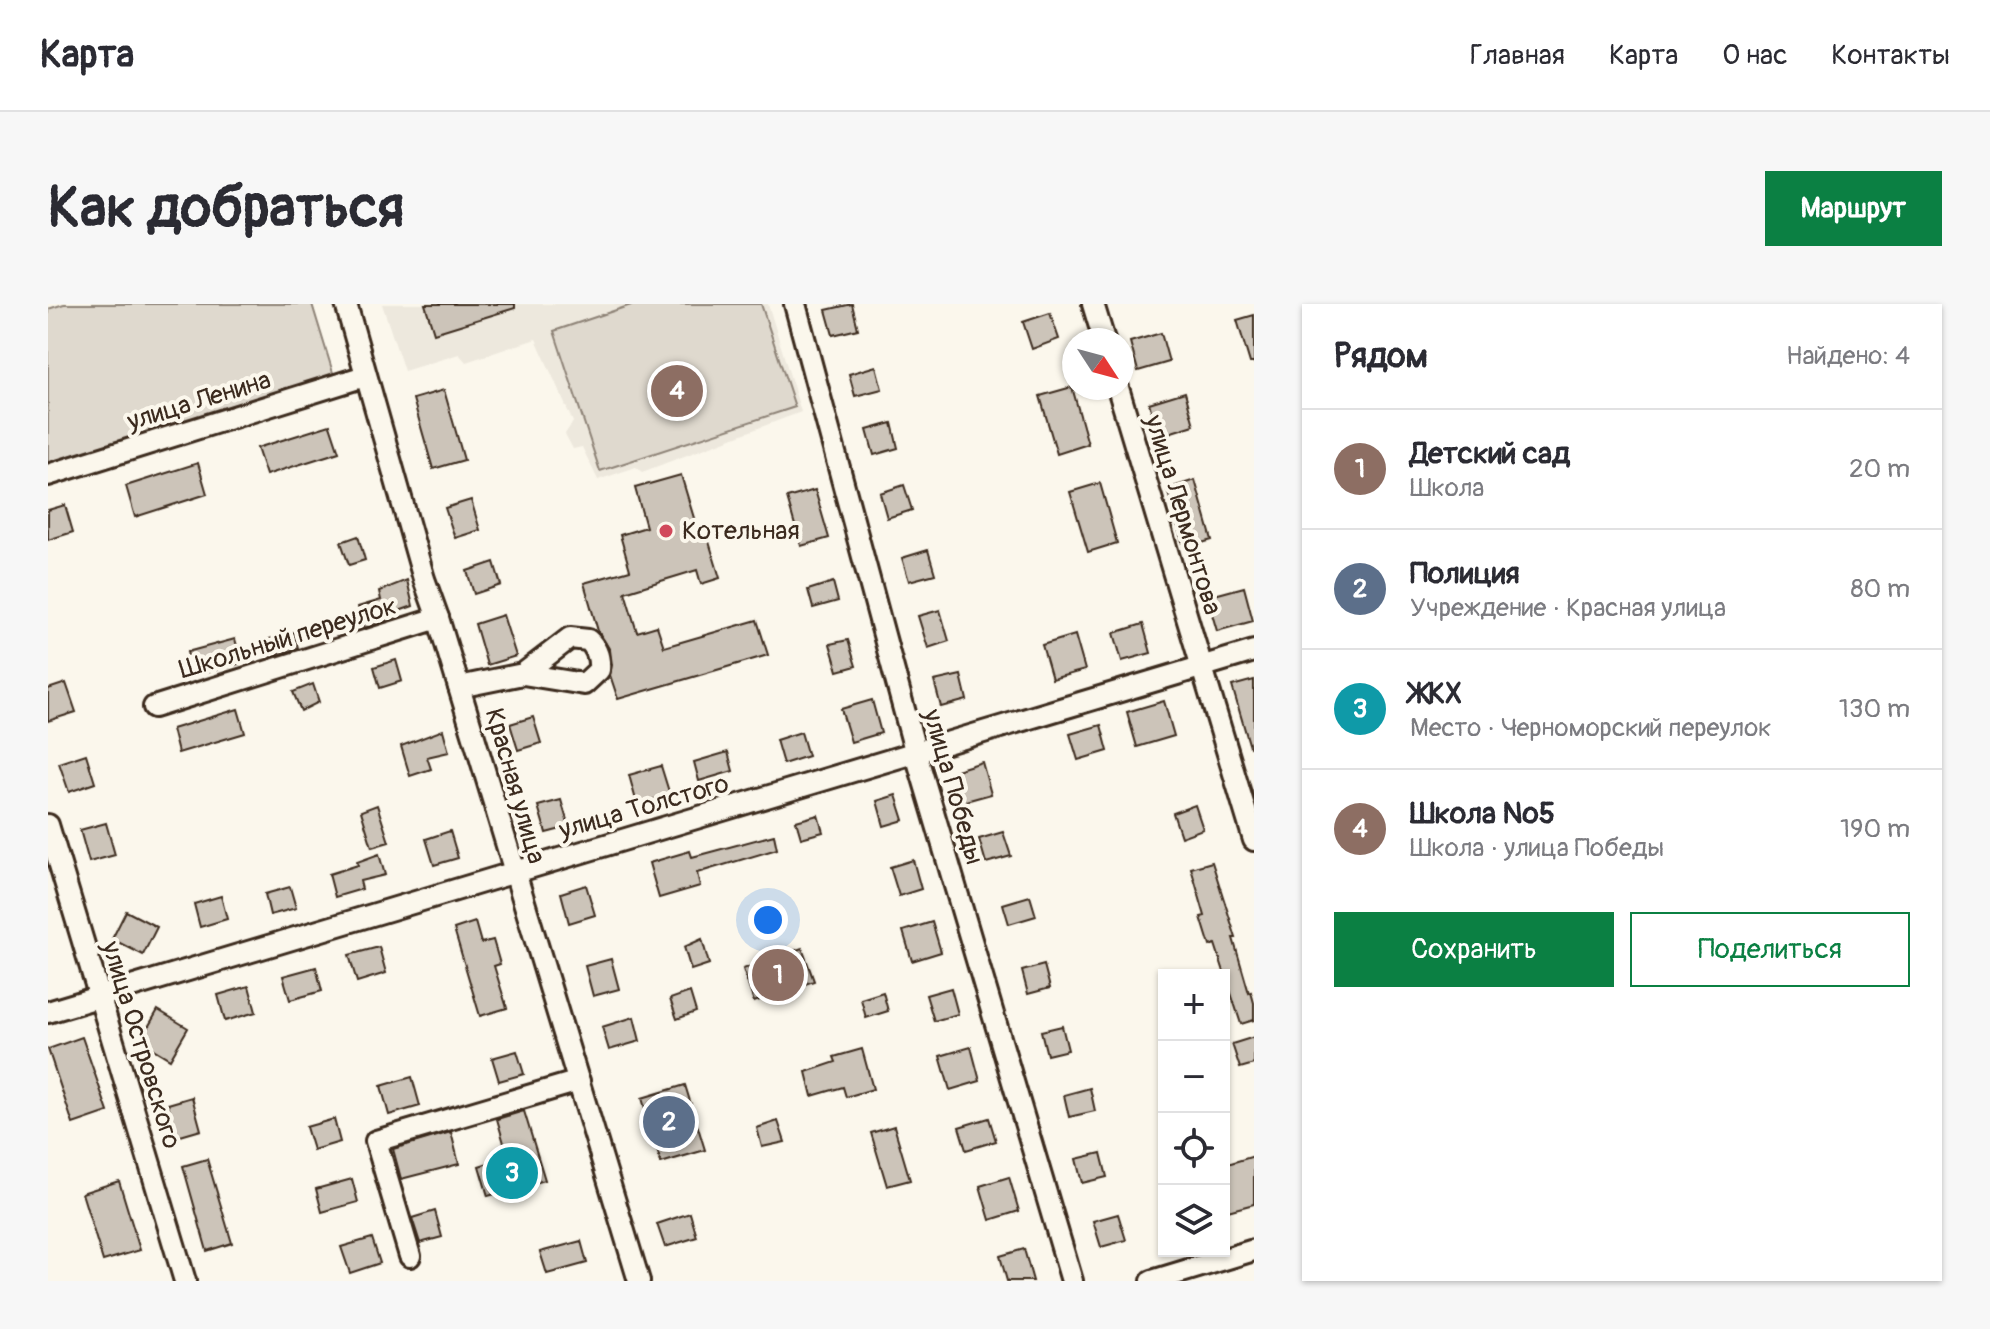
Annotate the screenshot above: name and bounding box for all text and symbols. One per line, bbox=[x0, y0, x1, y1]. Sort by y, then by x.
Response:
text: Карта bbox=[40, 31, 134, 79]
text: Главная bbox=[1470, 38, 1565, 73]
text: Карта bbox=[1609, 38, 1678, 73]
text: О нас bbox=[1722, 38, 1787, 73]
text: Контакты bbox=[1831, 38, 1950, 73]
button: Маршрут bbox=[1765, 171, 1942, 246]
text: Как добраться bbox=[48, 174, 404, 243]
north arrow bbox=[1062, 328, 1134, 400]
text: Рядом bbox=[1334, 335, 1428, 378]
text: Найдено: 4 bbox=[1786, 340, 1910, 372]
pin: 4 bbox=[651, 361, 703, 421]
street label: улица Ленина bbox=[122, 364, 275, 438]
street label: улица Лермонтова bbox=[1137, 410, 1229, 619]
text: Детский сад bbox=[1410, 435, 1570, 472]
text: 1 bbox=[1355, 453, 1365, 485]
text: 20 m bbox=[1849, 453, 1910, 485]
text: Школа bbox=[1410, 472, 1484, 504]
place label: Котельная bbox=[682, 515, 800, 547]
marker: Котельная bbox=[657, 522, 675, 540]
text: Полиция bbox=[1410, 555, 1520, 592]
text: 2 bbox=[1353, 573, 1367, 605]
text: 80 m bbox=[1850, 573, 1910, 605]
street label: Школьный переулок bbox=[176, 590, 400, 686]
text: Учреждение · Красная улица bbox=[1410, 592, 1726, 624]
text: ЖКХ bbox=[1410, 675, 1461, 712]
text: 3 bbox=[1353, 693, 1367, 725]
text: 130 m bbox=[1839, 693, 1910, 725]
street label: Красная улица bbox=[478, 705, 552, 867]
street label: улица Победы bbox=[915, 705, 990, 868]
text: Место · Черноморский переулок bbox=[1410, 712, 1772, 744]
street label: улица Толстого bbox=[555, 767, 733, 847]
text: Школа №5 bbox=[1410, 795, 1555, 832]
text: 4 bbox=[1352, 813, 1368, 845]
text: 190 m bbox=[1840, 813, 1910, 845]
text: Школа · улица Победы bbox=[1410, 832, 1664, 864]
your location bbox=[748, 900, 788, 940]
button: Сохранить bbox=[1334, 912, 1614, 987]
button: Поделиться bbox=[1630, 912, 1910, 987]
street label: улица Островского bbox=[94, 937, 188, 1153]
pin: 1 bbox=[752, 945, 804, 1005]
map controls bbox=[1158, 969, 1230, 1257]
button: + bbox=[1158, 969, 1230, 1041]
button: − bbox=[1158, 1041, 1230, 1113]
pin: 2 bbox=[643, 1092, 695, 1152]
button: locate bbox=[1158, 1113, 1230, 1185]
pin: 3 bbox=[486, 1143, 538, 1203]
button: layers bbox=[1158, 1185, 1230, 1257]

